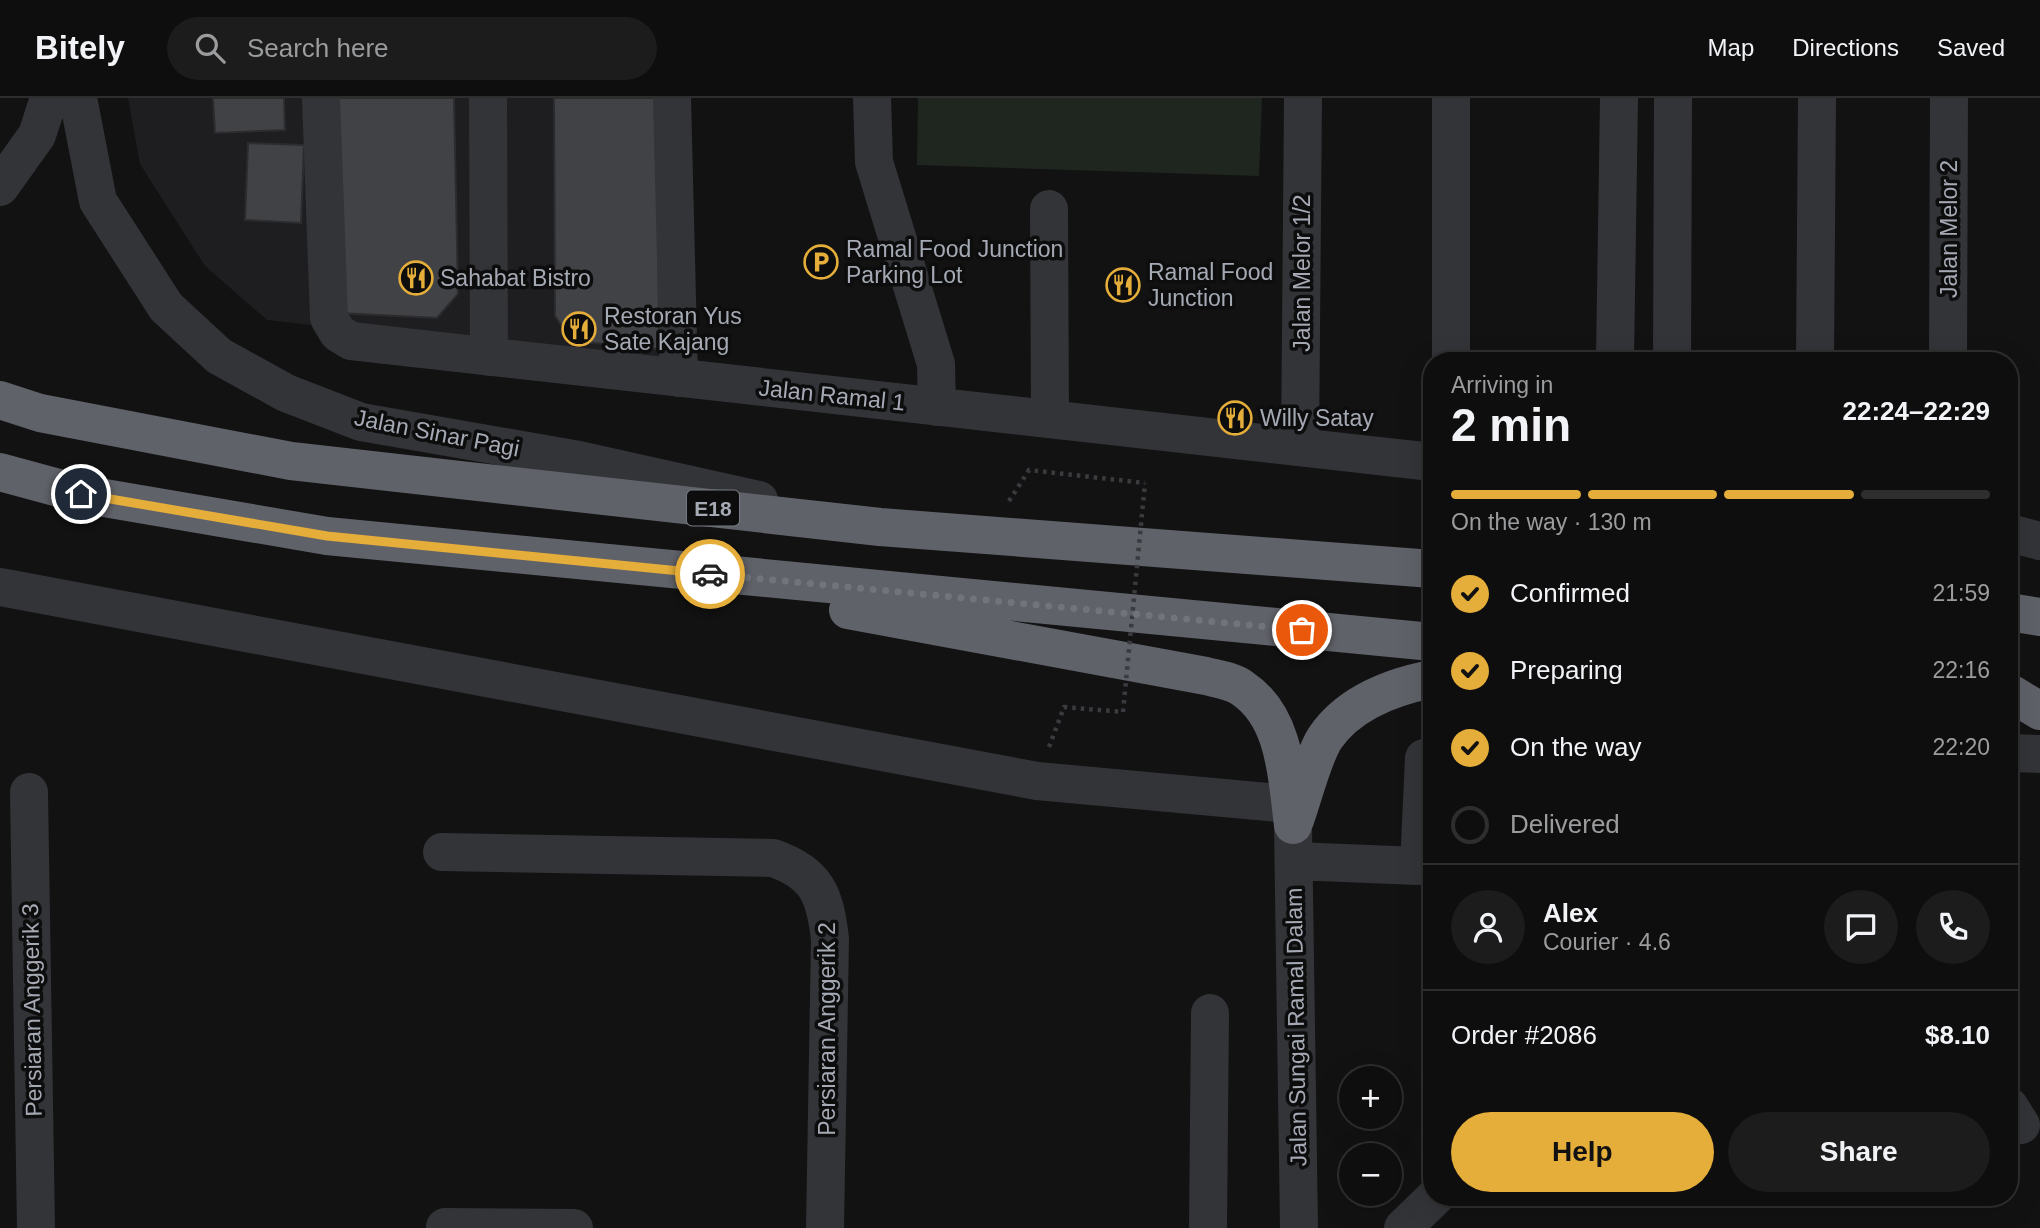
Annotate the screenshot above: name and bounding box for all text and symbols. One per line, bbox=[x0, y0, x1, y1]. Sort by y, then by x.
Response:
search box bbox=[167, 17, 657, 80]
text: Bitely bbox=[35, 29, 125, 66]
icon: search bbox=[191, 29, 229, 67]
text: Search here bbox=[247, 33, 389, 63]
text: Map bbox=[1708, 34, 1754, 61]
text: Directions bbox=[1792, 34, 1899, 61]
text: Saved bbox=[1937, 34, 2005, 61]
street label: Jalan Melor 2 bbox=[1936, 160, 1962, 298]
street label: Jalan Melor 1/2 bbox=[1289, 194, 1315, 352]
place label: Ramal Food Junction Parking Lot bbox=[846, 236, 1063, 288]
parking icon: Ramal Food Junction Parking Lot bbox=[802, 243, 840, 281]
restaurant icon: Sahabat Bistro bbox=[397, 259, 435, 297]
place label: Ramal Food Junction bbox=[1148, 259, 1273, 311]
place label: Sahabat Bistro bbox=[440, 265, 591, 291]
restaurant icon: Ramal Food Junction bbox=[1104, 266, 1142, 304]
place label: Restoran Yus Sate Kajang bbox=[604, 303, 742, 355]
restaurant icon: Restoran Yus Sate Kajang bbox=[560, 310, 598, 348]
text: Arriving in bbox=[1451, 372, 1553, 398]
street label: Jalan Ramal 1 bbox=[758, 374, 906, 416]
text: 22:24–22:29 bbox=[1843, 396, 1990, 426]
restaurant icon: Willy Satay bbox=[1216, 399, 1254, 437]
text: 2 min bbox=[1451, 399, 1571, 451]
street label: Jalan Sinar Pagi bbox=[352, 404, 522, 462]
place label: Willy Satay bbox=[1260, 405, 1374, 431]
pin bbox=[51, 464, 111, 524]
icon: home bbox=[62, 475, 100, 513]
road number: E18 bbox=[687, 490, 739, 526]
text: On the way · 130 m bbox=[1451, 509, 1652, 535]
courier bbox=[675, 539, 745, 609]
icon: car bbox=[691, 555, 729, 593]
icon: check bbox=[1451, 575, 1489, 613]
text: Confirmed bbox=[1510, 578, 1630, 608]
text: 21:59 bbox=[1932, 580, 1990, 606]
pin bbox=[1272, 600, 1332, 660]
icon: bag bbox=[1283, 611, 1321, 649]
icon: check bbox=[1451, 652, 1489, 690]
text: Preparing bbox=[1510, 655, 1623, 685]
text: 22:16 bbox=[1932, 657, 1990, 683]
icon: check bbox=[1451, 729, 1489, 767]
text: On the way bbox=[1510, 732, 1642, 762]
text: 22:20 bbox=[1932, 734, 1990, 760]
text: Delivered bbox=[1510, 809, 1620, 839]
street label: Jalan Sungai Ramal Dalam bbox=[1281, 887, 1311, 1167]
button: person bbox=[1451, 890, 1525, 964]
button: chat bbox=[1824, 890, 1898, 964]
button: phone bbox=[1916, 890, 1990, 964]
text: Alex bbox=[1543, 898, 1598, 928]
street label: Persiaran Anggerik 3 bbox=[17, 903, 47, 1117]
street label: Persiaran Anggerik 2 bbox=[814, 922, 840, 1136]
text: Courier · 4.6 bbox=[1543, 929, 1671, 955]
text: Order #2086 bbox=[1451, 1020, 1597, 1050]
text: $8.10 bbox=[1925, 1020, 1990, 1050]
map controls bbox=[1339, 1066, 1402, 1206]
button: + bbox=[1339, 1066, 1402, 1129]
button: Help bbox=[1451, 1112, 1714, 1192]
button: Share bbox=[1728, 1112, 1990, 1192]
button: − bbox=[1339, 1143, 1402, 1206]

